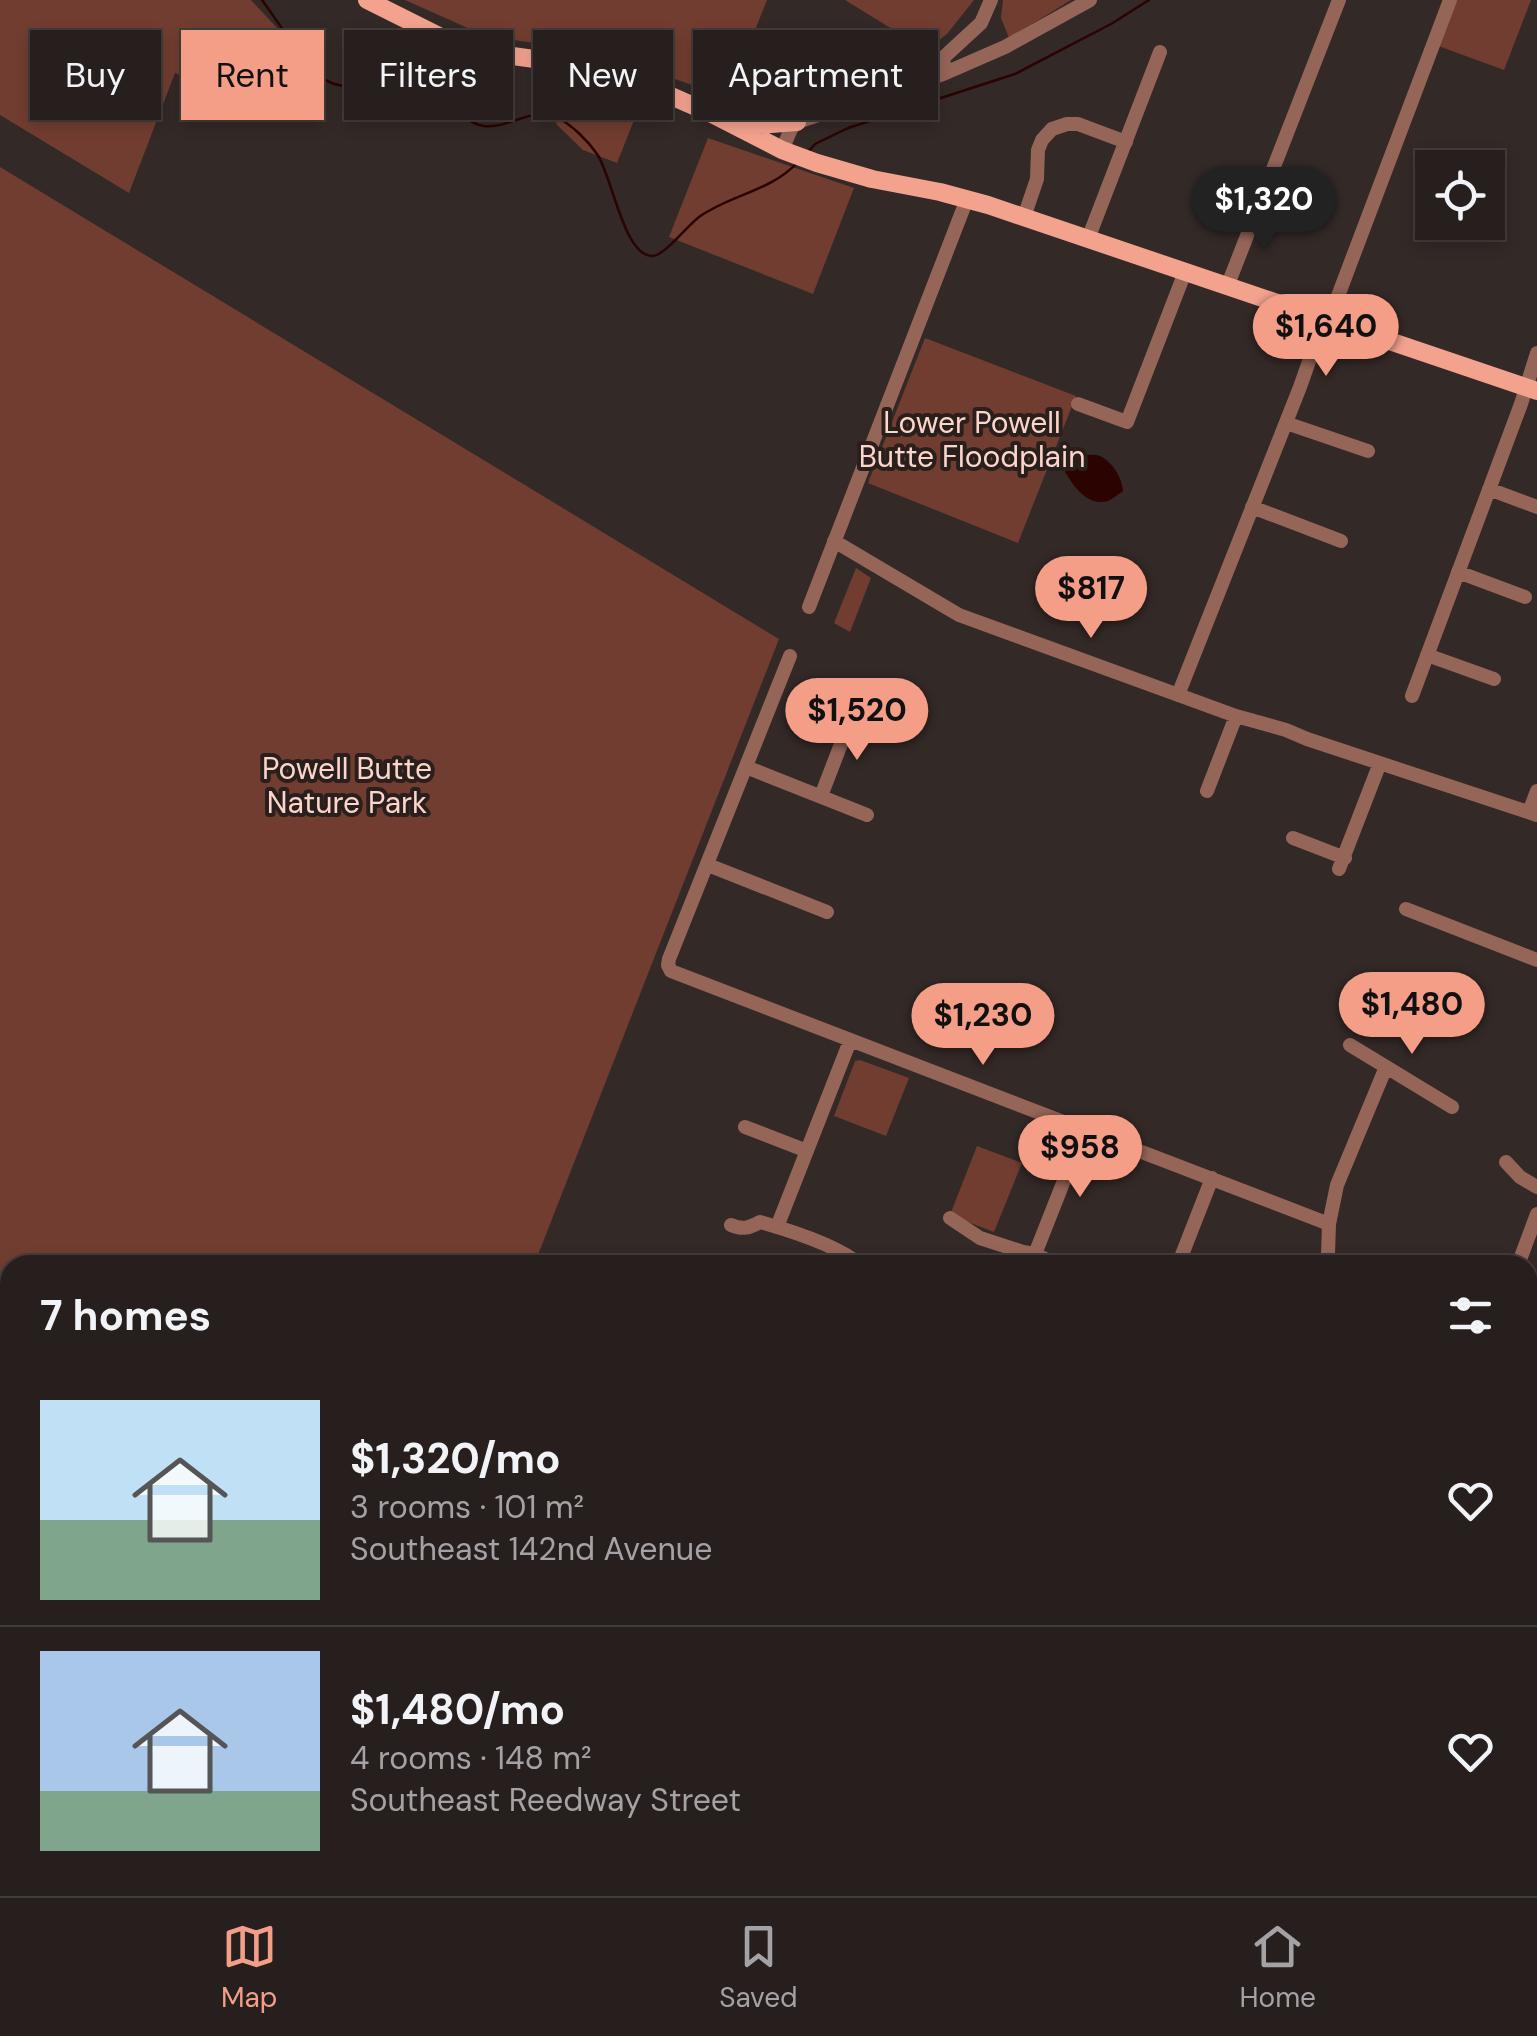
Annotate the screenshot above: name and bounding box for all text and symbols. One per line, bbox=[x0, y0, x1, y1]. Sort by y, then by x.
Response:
chip: Buy bbox=[30, 30, 161, 120]
chip: Rent bbox=[181, 30, 324, 120]
chip: Filters bbox=[344, 30, 513, 120]
chip: New bbox=[533, 30, 673, 120]
chip: Apartment bbox=[693, 30, 938, 120]
map controls bbox=[1415, 150, 1505, 240]
button: locate bbox=[1415, 150, 1505, 240]
pin: $1,320 bbox=[1183, 167, 1345, 252]
text: $1,320 bbox=[1214, 178, 1314, 220]
pin: $1,640 bbox=[1245, 294, 1407, 379]
text: $1,640 bbox=[1275, 305, 1377, 347]
park label: Lower Powell Butte Floodplain bbox=[859, 403, 1085, 476]
pin: $817 bbox=[1032, 556, 1150, 641]
text: $817 bbox=[1057, 567, 1125, 609]
pin: $1,520 bbox=[776, 678, 938, 763]
text: $1,520 bbox=[807, 689, 907, 731]
park label: Powell Butte Nature Park bbox=[262, 749, 432, 822]
pin: $1,480 bbox=[1331, 972, 1493, 1057]
pin: $1,230 bbox=[902, 983, 1064, 1068]
text: $1,480 bbox=[1361, 983, 1463, 1025]
text: $1,230 bbox=[933, 994, 1033, 1036]
pin: $958 bbox=[1021, 1115, 1139, 1200]
text: $958 bbox=[1040, 1126, 1120, 1168]
text: 7 homes bbox=[40, 1288, 211, 1343]
icon: filters bbox=[1443, 1288, 1498, 1343]
text: $1,320/mo bbox=[350, 1431, 561, 1486]
icon: home bbox=[120, 1440, 240, 1560]
icon: heart bbox=[1443, 1473, 1498, 1528]
text: 3 rooms · 101 m² bbox=[350, 1486, 584, 1528]
text: Southeast 142nd Avenue bbox=[350, 1528, 712, 1570]
text: $1,480/mo bbox=[350, 1682, 565, 1737]
icon: home bbox=[120, 1691, 240, 1811]
icon: heart bbox=[1443, 1724, 1498, 1779]
text: 4 rooms · 148 m² bbox=[350, 1737, 592, 1779]
text: Southeast Reedway Street bbox=[350, 1779, 741, 1821]
tab: Map bbox=[221, 1919, 277, 2016]
tab: Saved bbox=[719, 1919, 798, 2016]
tab: Home bbox=[1240, 1919, 1316, 2016]

